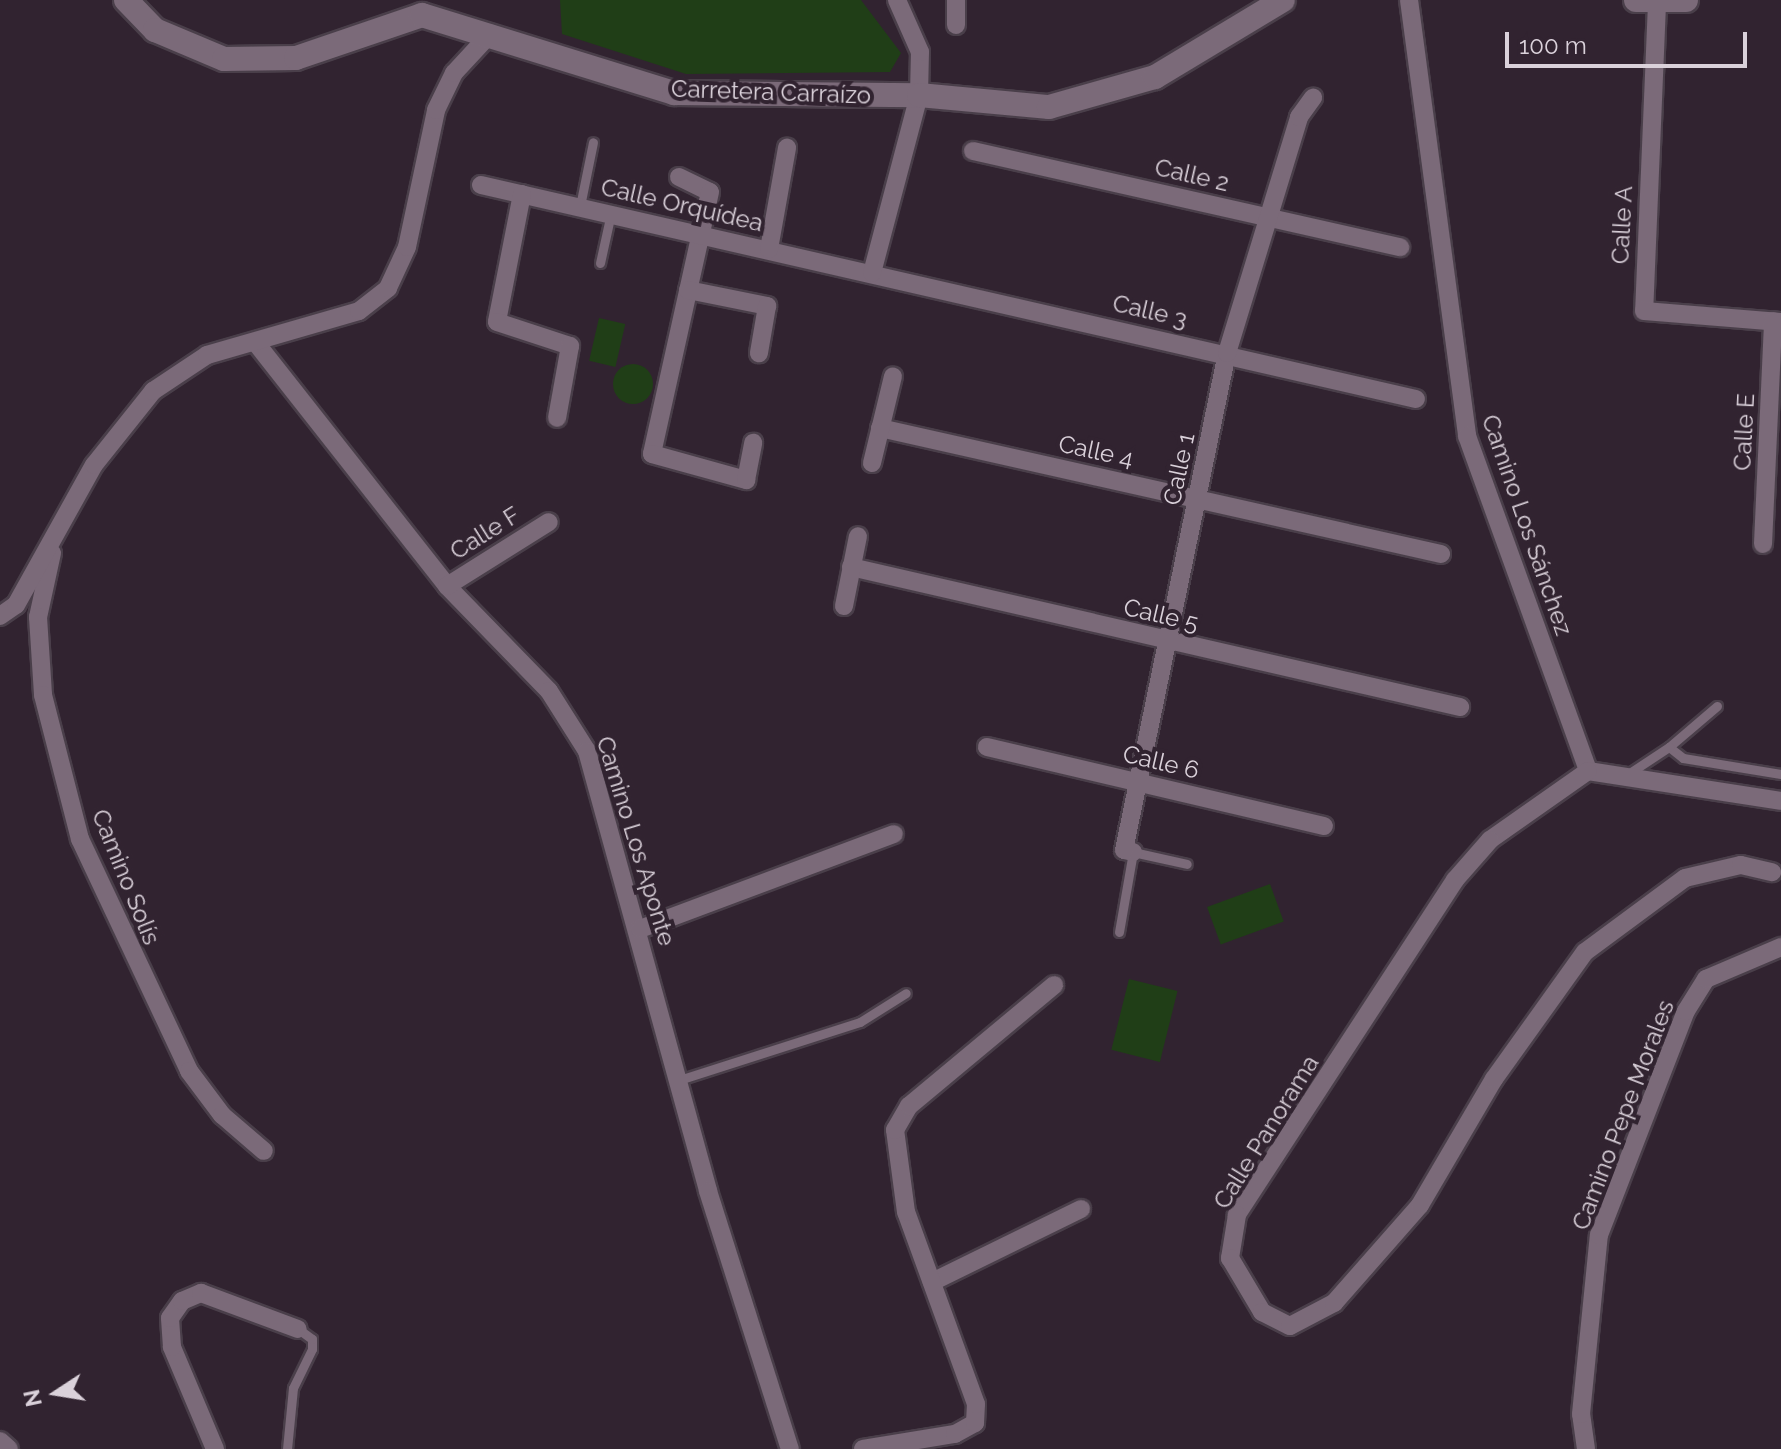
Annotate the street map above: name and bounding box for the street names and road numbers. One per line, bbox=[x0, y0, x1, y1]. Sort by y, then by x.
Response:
street label: Carretera Carraízo bbox=[671, 74, 871, 110]
street label: Calle 2 bbox=[1152, 152, 1232, 198]
street label: Calle Orquídea bbox=[598, 172, 766, 238]
street label: Calle A bbox=[1606, 185, 1638, 265]
street label: Calle 3 bbox=[1110, 288, 1190, 334]
street label: Calle E bbox=[1728, 393, 1760, 471]
street label: Camino Los Sánchez bbox=[1476, 411, 1578, 639]
street label: Calle 4 bbox=[1056, 429, 1136, 473]
street label: Calle 1 bbox=[1157, 430, 1201, 508]
street label: Calle F bbox=[445, 500, 525, 566]
street label: Calle 5 bbox=[1121, 592, 1201, 638]
street label: Camino Los Aponte bbox=[590, 733, 682, 949]
street label: Calle 6 bbox=[1120, 739, 1202, 785]
street label: Camino Solís bbox=[86, 805, 166, 949]
street label: Camino Pepe Morales bbox=[1566, 996, 1680, 1234]
street label: Calle Panorama bbox=[1207, 1050, 1325, 1214]

